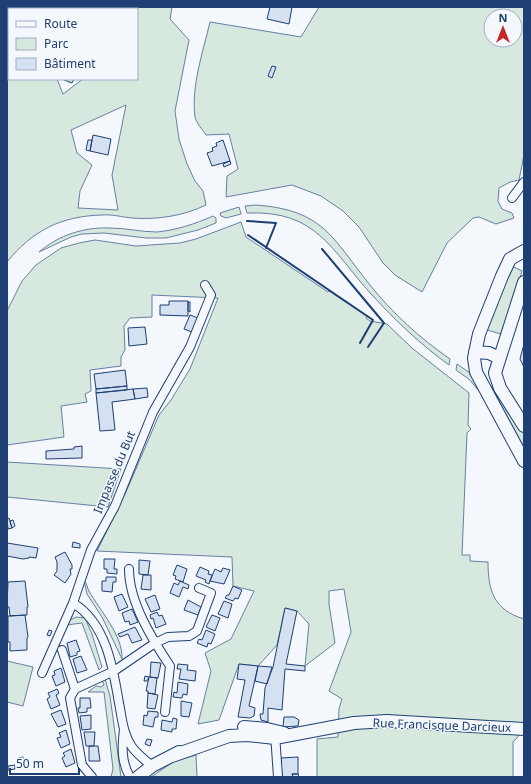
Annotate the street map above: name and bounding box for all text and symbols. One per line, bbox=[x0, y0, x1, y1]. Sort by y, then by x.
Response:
legend bbox=[8, 8, 138, 80]
north arrow bbox=[483, 8, 523, 48]
text: N bbox=[499, 10, 507, 25]
text: Route bbox=[44, 15, 77, 32]
text: Parc bbox=[44, 35, 69, 52]
text: Bâtiment bbox=[44, 55, 96, 72]
street label: Impasse du But bbox=[89, 427, 139, 516]
street label: Rue Francisque Darcieux bbox=[372, 714, 512, 736]
scale bar bbox=[10, 750, 79, 776]
text: 50 m bbox=[16, 755, 44, 772]

